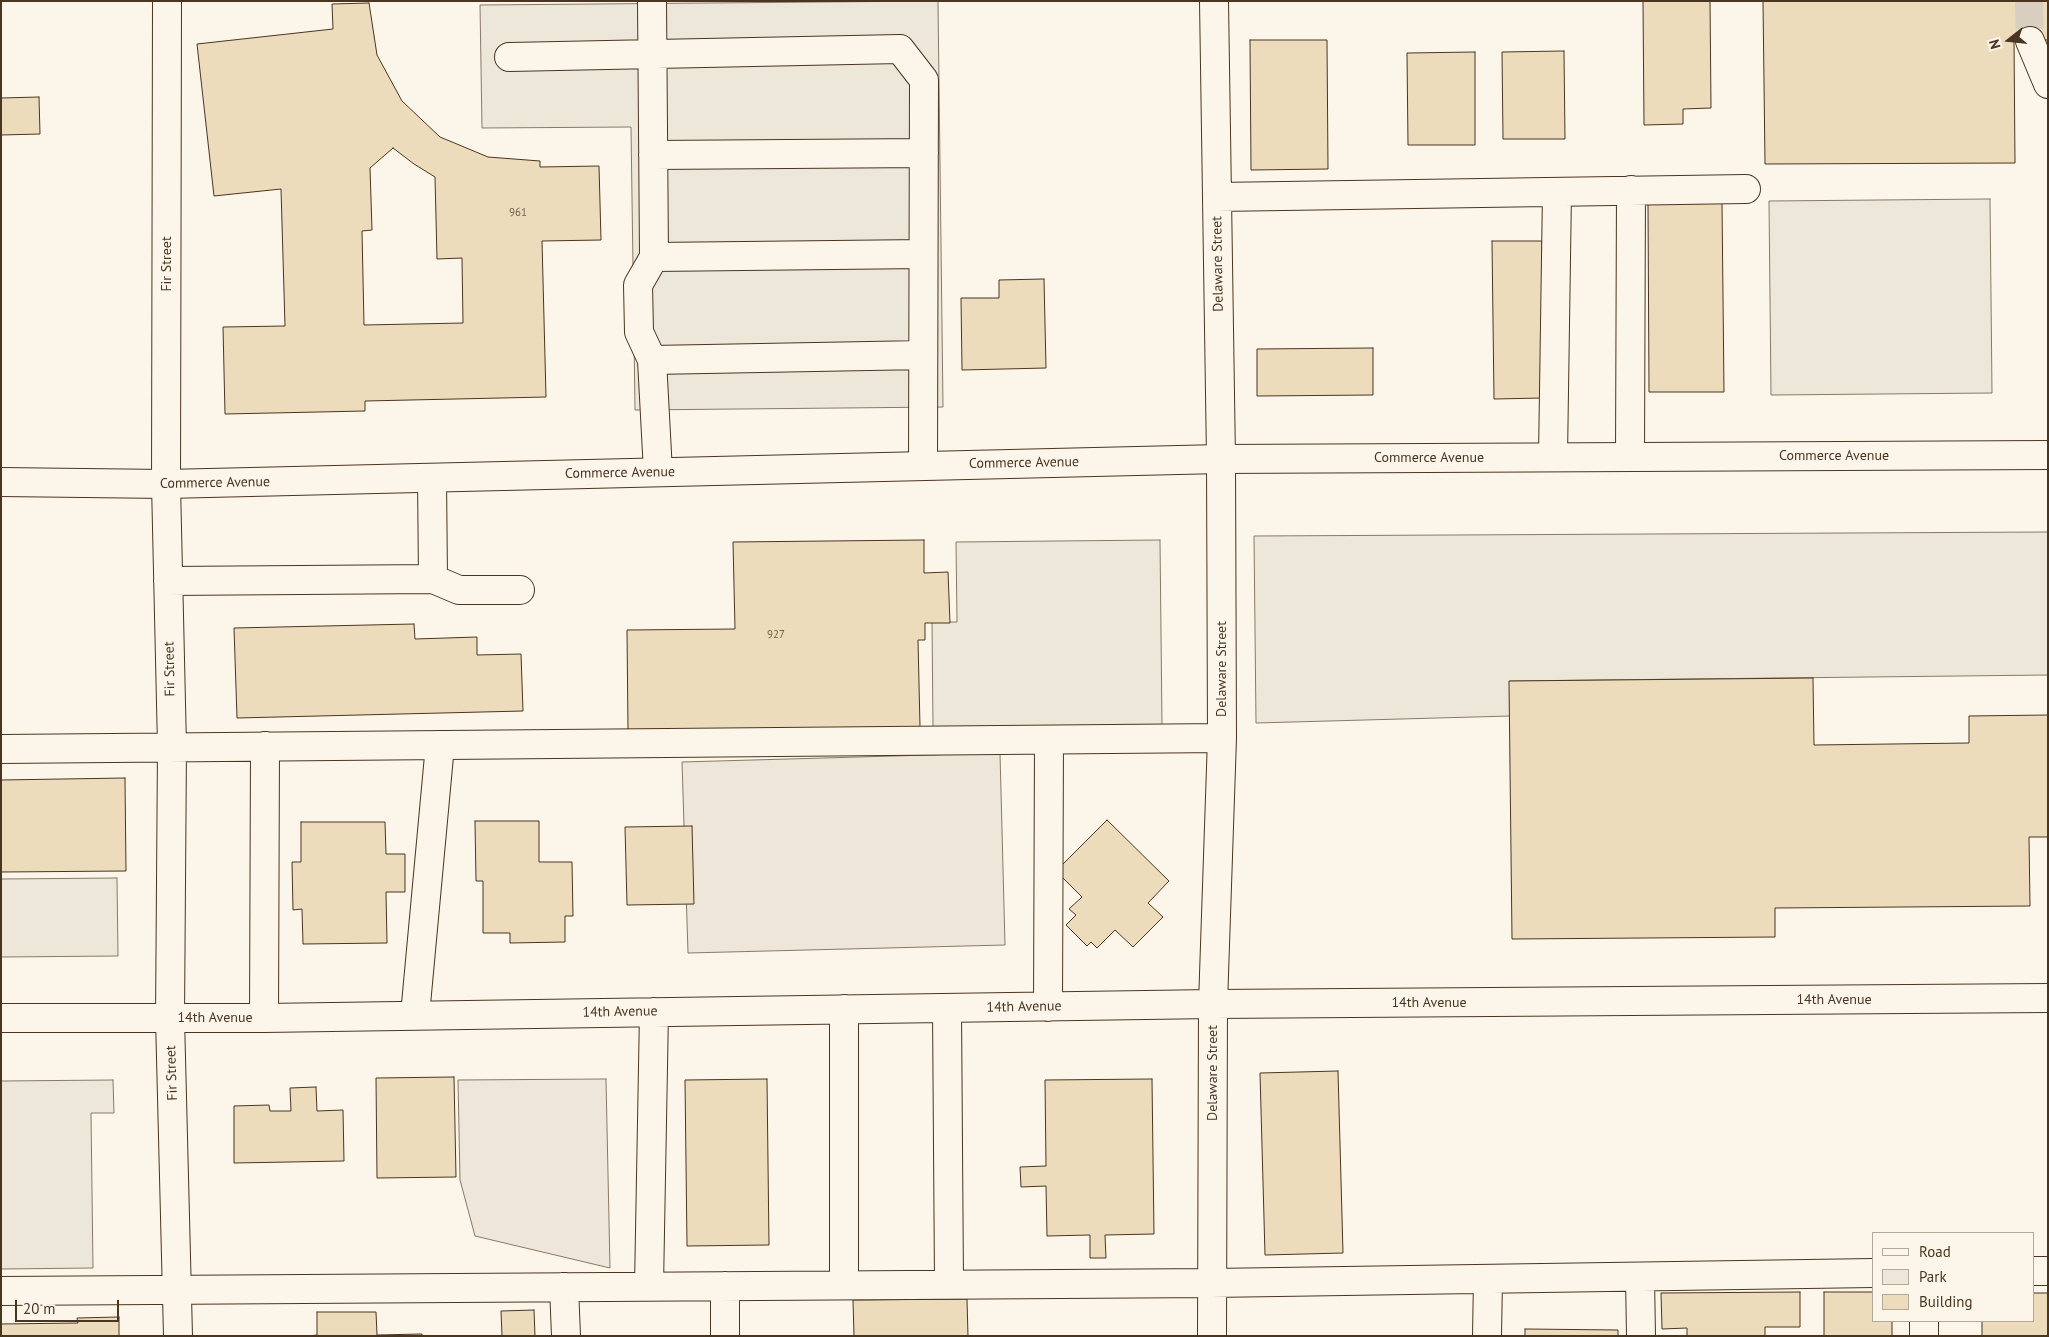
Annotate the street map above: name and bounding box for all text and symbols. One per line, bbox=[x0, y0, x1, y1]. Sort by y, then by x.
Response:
north arrow bbox=[1984, 15, 2034, 65]
text: N bbox=[1985, 37, 2005, 51]
house number: 961 bbox=[509, 206, 527, 220]
street label: Delaware Street bbox=[1209, 216, 1227, 312]
street label: Fir Street bbox=[159, 236, 175, 292]
street label: Commerce Avenue bbox=[1779, 448, 1889, 464]
street label: Commerce Avenue bbox=[1374, 450, 1484, 466]
street label: Commerce Avenue bbox=[969, 454, 1079, 472]
street label: Commerce Avenue bbox=[565, 464, 675, 482]
street label: Commerce Avenue bbox=[160, 474, 270, 492]
street label: Delaware Street bbox=[1214, 621, 1230, 717]
house number: 927 bbox=[767, 628, 785, 642]
street label: Fir Street bbox=[161, 641, 179, 697]
street label: 14th Avenue bbox=[1796, 992, 1872, 1008]
street label: 14th Avenue bbox=[1391, 995, 1467, 1011]
street label: 14th Avenue bbox=[986, 998, 1062, 1016]
street label: 14th Avenue bbox=[582, 1003, 658, 1021]
street label: 14th Avenue bbox=[177, 1010, 253, 1026]
street label: Delaware Street bbox=[1205, 1025, 1221, 1121]
street label: Fir Street bbox=[163, 1045, 181, 1101]
legend bbox=[1872, 1232, 2034, 1322]
text: Road bbox=[1919, 1242, 1951, 1261]
text: Park bbox=[1919, 1267, 1947, 1286]
scale bar bbox=[18, 1290, 121, 1322]
text: Building bbox=[1919, 1292, 1973, 1311]
text: 20 m bbox=[23, 1299, 56, 1318]

